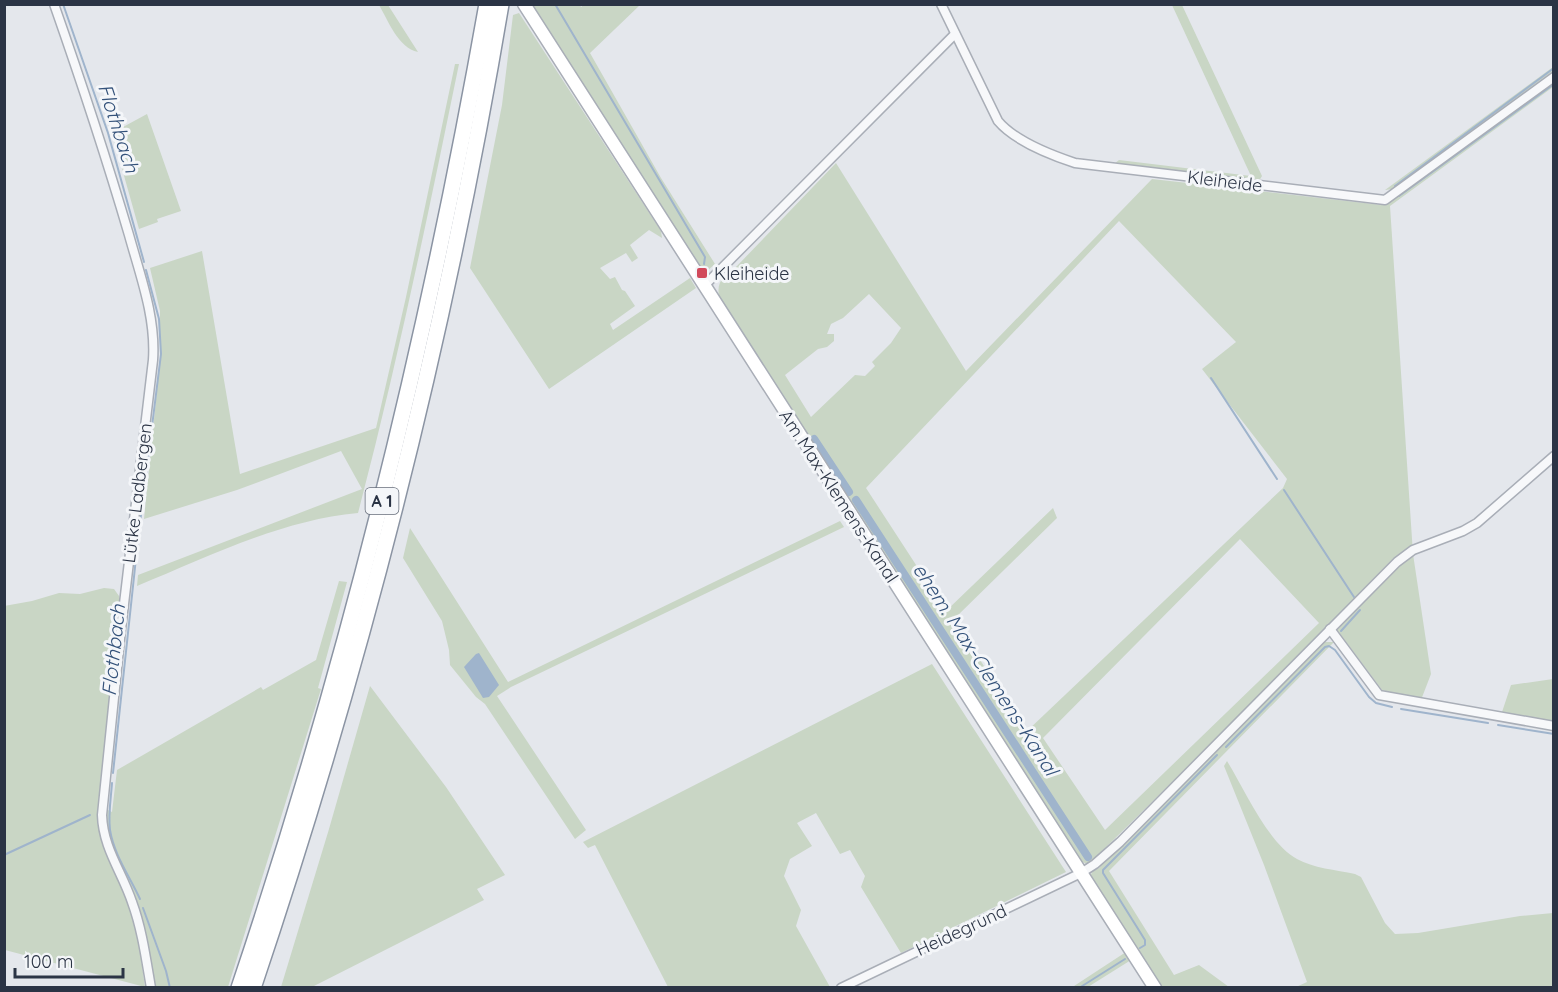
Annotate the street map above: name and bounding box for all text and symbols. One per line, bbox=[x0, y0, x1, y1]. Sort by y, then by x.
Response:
water label: Flothbach bbox=[93, 80, 145, 176]
street label: Kleiheide bbox=[1186, 165, 1264, 197]
place label: Kleiheide bbox=[714, 262, 789, 285]
marker: Kleiheide bbox=[695, 266, 709, 280]
street label: Am Max-Klemens-Kanal bbox=[774, 405, 904, 587]
street label: Lütke Ladbergen bbox=[117, 422, 157, 564]
road number: A 1 bbox=[366, 488, 398, 514]
water label: ehem. Max-Clemens-Kanal bbox=[908, 558, 1065, 782]
water label: Flothbach bbox=[96, 602, 130, 697]
street label: Heidegrund bbox=[912, 899, 1010, 961]
scale bar bbox=[15, 941, 123, 979]
text: 100 m bbox=[24, 950, 73, 973]

